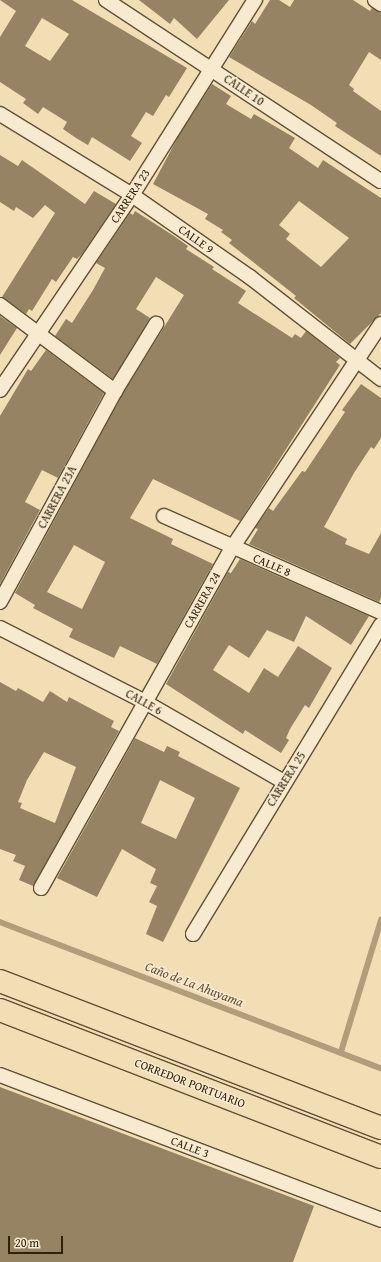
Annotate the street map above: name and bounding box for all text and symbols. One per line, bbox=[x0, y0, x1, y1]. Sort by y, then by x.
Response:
street label: CALLE 10 bbox=[221, 71, 267, 109]
street label: CARRERA 23 bbox=[107, 166, 153, 226]
street label: CALLE 9 bbox=[176, 222, 216, 256]
street label: CARRERA 23A bbox=[34, 463, 80, 531]
street label: CALLE 8 bbox=[251, 551, 293, 579]
street label: CARRERA 24 bbox=[181, 570, 223, 630]
street label: CALLE 6 bbox=[123, 686, 165, 718]
street label: CARRERA 25 bbox=[264, 749, 308, 809]
water label: Caño de La Ahuyama bbox=[143, 959, 245, 1011]
street label: CORREDOR PORTUARIO bbox=[133, 1055, 247, 1111]
street label: CALLE 3 bbox=[169, 1133, 211, 1161]
scale bar bbox=[10, 1228, 65, 1254]
text: 20 m bbox=[15, 1234, 39, 1251]

